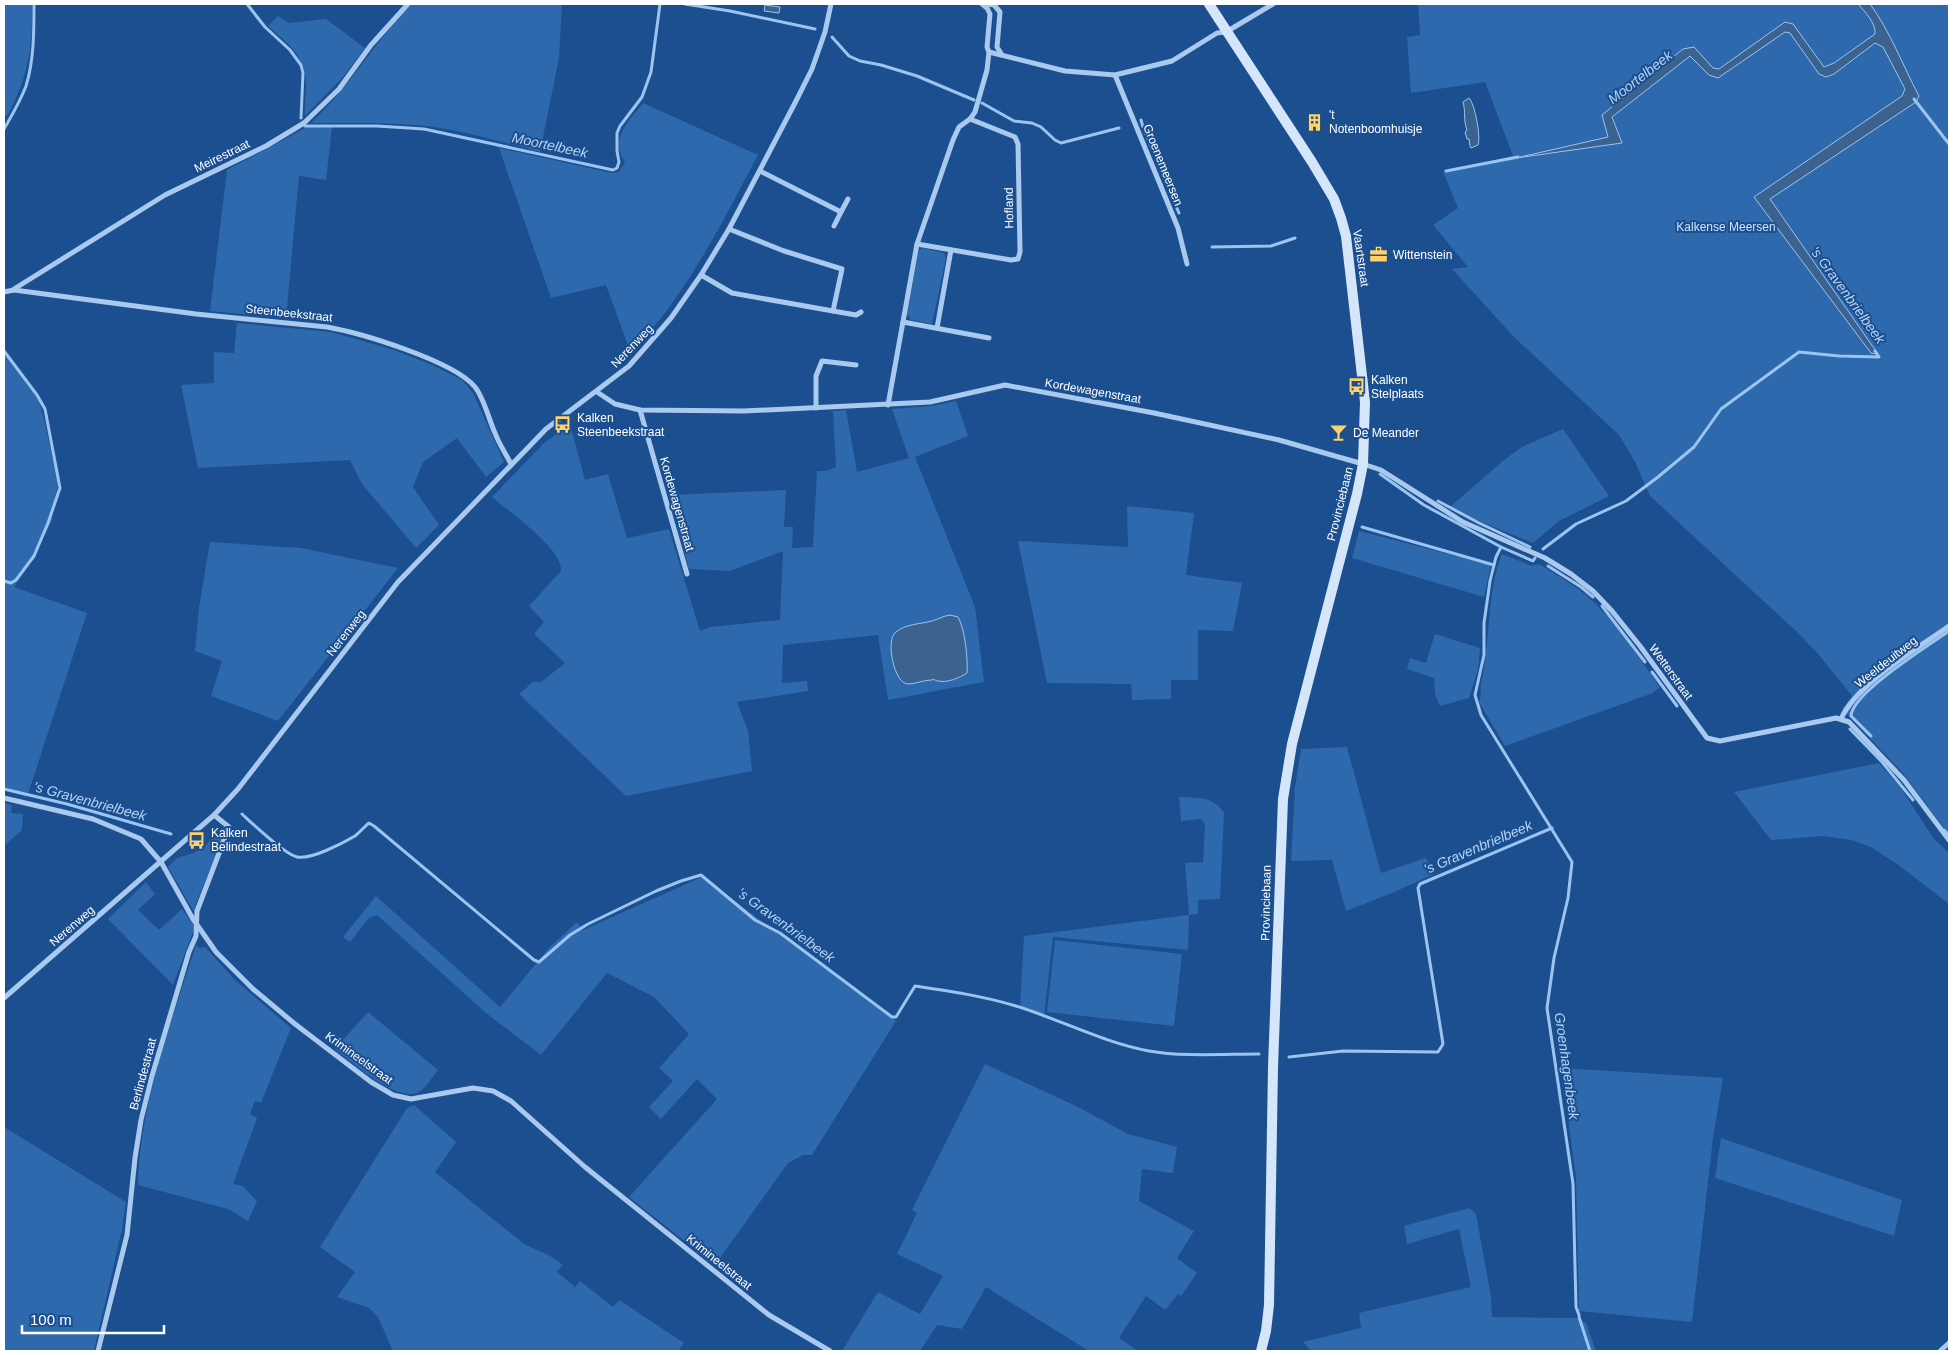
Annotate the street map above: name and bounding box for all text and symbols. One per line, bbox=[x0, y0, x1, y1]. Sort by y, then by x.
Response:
water label: Moortelbeek bbox=[1605, 46, 1676, 107]
place label: 't Notenboomhuisje bbox=[1329, 108, 1423, 136]
building icon: 't Notenboomhuisje bbox=[1305, 112, 1325, 132]
street label: Groenemeersen bbox=[1140, 122, 1186, 208]
water label: Moortelbeek bbox=[511, 129, 590, 161]
street label: Meirestraat bbox=[192, 136, 253, 175]
street label: Hofland bbox=[1002, 187, 1016, 229]
park label: Kalkense Meersen bbox=[1676, 220, 1776, 234]
street label: Vaartstraat bbox=[1350, 228, 1372, 288]
water label: 's Gravenbrielbeek bbox=[1807, 243, 1889, 348]
office icon: Wittenstein bbox=[1369, 245, 1389, 265]
place label: Wittenstein bbox=[1393, 248, 1452, 262]
street label: Steenbeekstraat bbox=[245, 301, 334, 325]
street label: Nerenweg bbox=[608, 321, 656, 371]
place label: Kalken Stelplaats bbox=[1371, 373, 1424, 401]
street label: Kordewagenstraat bbox=[1044, 376, 1143, 406]
bus stop icon: Kalken Stelplaats bbox=[1347, 377, 1367, 397]
place label: Kalken Steenbeekstraat bbox=[577, 411, 665, 439]
bus stop icon: Kalken Steenbeekstraat bbox=[553, 415, 573, 435]
bar icon: De Meander bbox=[1329, 423, 1349, 443]
place label: De Meander bbox=[1353, 426, 1419, 440]
street label: Kordewagenstraat bbox=[657, 455, 697, 553]
street label: Provinciebaan bbox=[1324, 465, 1356, 543]
street label: Nerenweg bbox=[324, 607, 368, 659]
street label: Weeldeuitweg bbox=[1852, 633, 1920, 691]
street label: Wetterstraat bbox=[1646, 642, 1696, 703]
water label: 's Gravenbrielbeek bbox=[32, 778, 149, 824]
water label: 's Gravenbrielbeek bbox=[1421, 817, 1536, 877]
place label: Kalken Belindestraat bbox=[211, 826, 282, 854]
bus stop icon: Kalken Belindestraat bbox=[187, 830, 207, 850]
street label: Provinciebaan bbox=[1258, 865, 1274, 941]
water label: 's Gravenbrielbeek bbox=[734, 884, 839, 966]
street label: Nerenweg bbox=[47, 903, 97, 949]
water label: Groenhagenbeek bbox=[1552, 1011, 1583, 1122]
street label: Krimineelstraat bbox=[323, 1029, 396, 1088]
street label: Berlindestraat bbox=[127, 1036, 160, 1112]
street label: Krimineelstraat bbox=[683, 1231, 755, 1293]
scale bar bbox=[22, 1302, 165, 1334]
text: 100 m bbox=[30, 1311, 72, 1328]

